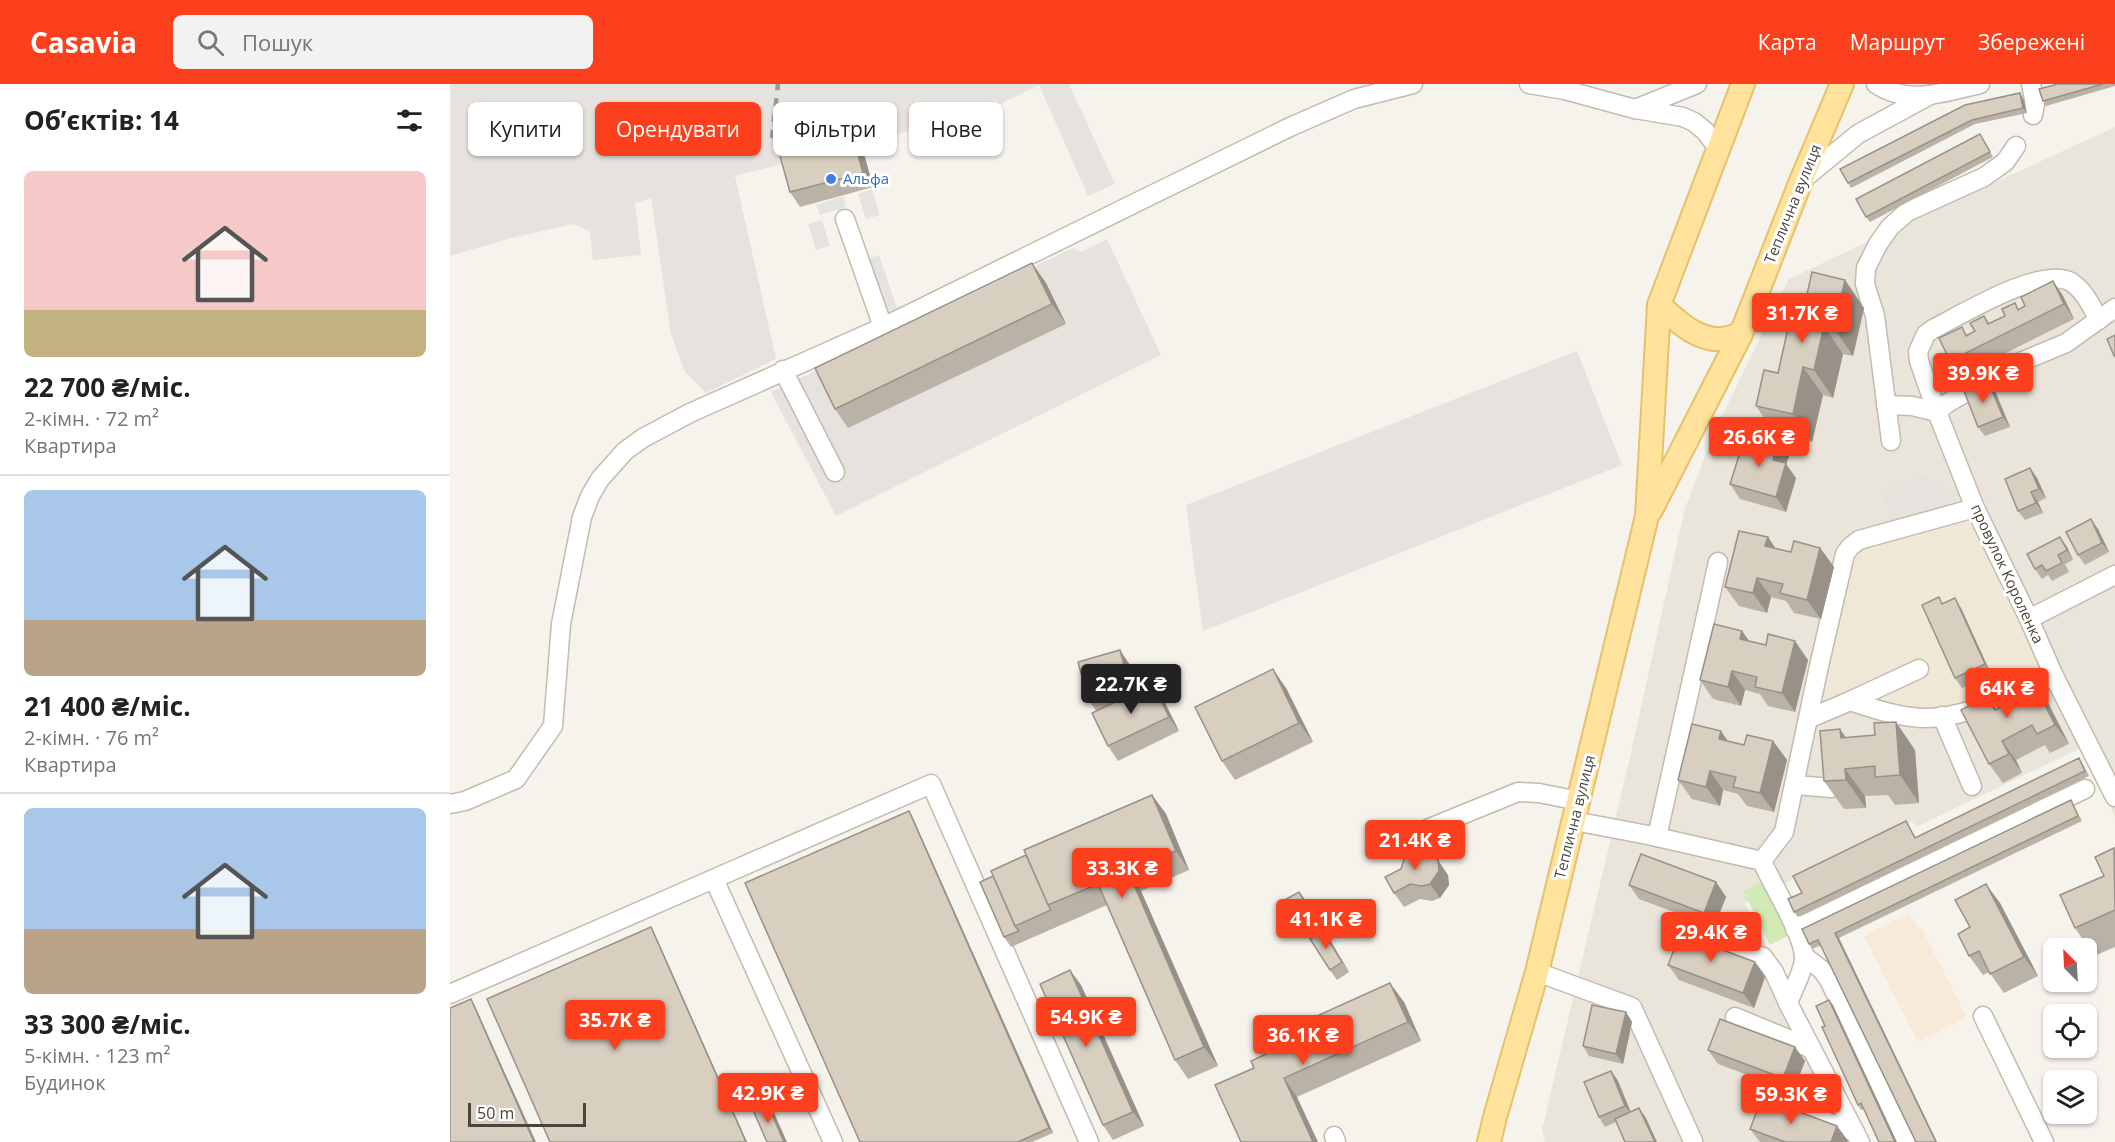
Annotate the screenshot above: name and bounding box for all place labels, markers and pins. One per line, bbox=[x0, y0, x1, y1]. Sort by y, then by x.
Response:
place label: Альфа bbox=[843, 168, 889, 188]
marker: Альфа bbox=[824, 172, 838, 186]
pin: 31.7K ₴ bbox=[1747, 293, 1857, 344]
pin: 39.9K ₴ bbox=[1928, 353, 2038, 404]
pin: 26.6K ₴ bbox=[1704, 417, 1814, 468]
pin: 22.7K ₴ bbox=[1076, 664, 1186, 715]
pin: 64K ₴ bbox=[1965, 668, 2049, 719]
pin: 21.4K ₴ bbox=[1360, 820, 1470, 871]
pin: 33.3K ₴ bbox=[1067, 848, 1177, 899]
pin: 41.1K ₴ bbox=[1271, 899, 1381, 950]
pin: 29.4K ₴ bbox=[1656, 912, 1766, 963]
pin: 54.9K ₴ bbox=[1031, 997, 1141, 1048]
pin: 35.7K ₴ bbox=[560, 1000, 670, 1051]
pin: 36.1K ₴ bbox=[1248, 1015, 1358, 1066]
pin: 42.9K ₴ bbox=[713, 1073, 823, 1124]
pin: 59.3K ₴ bbox=[1736, 1074, 1846, 1125]

